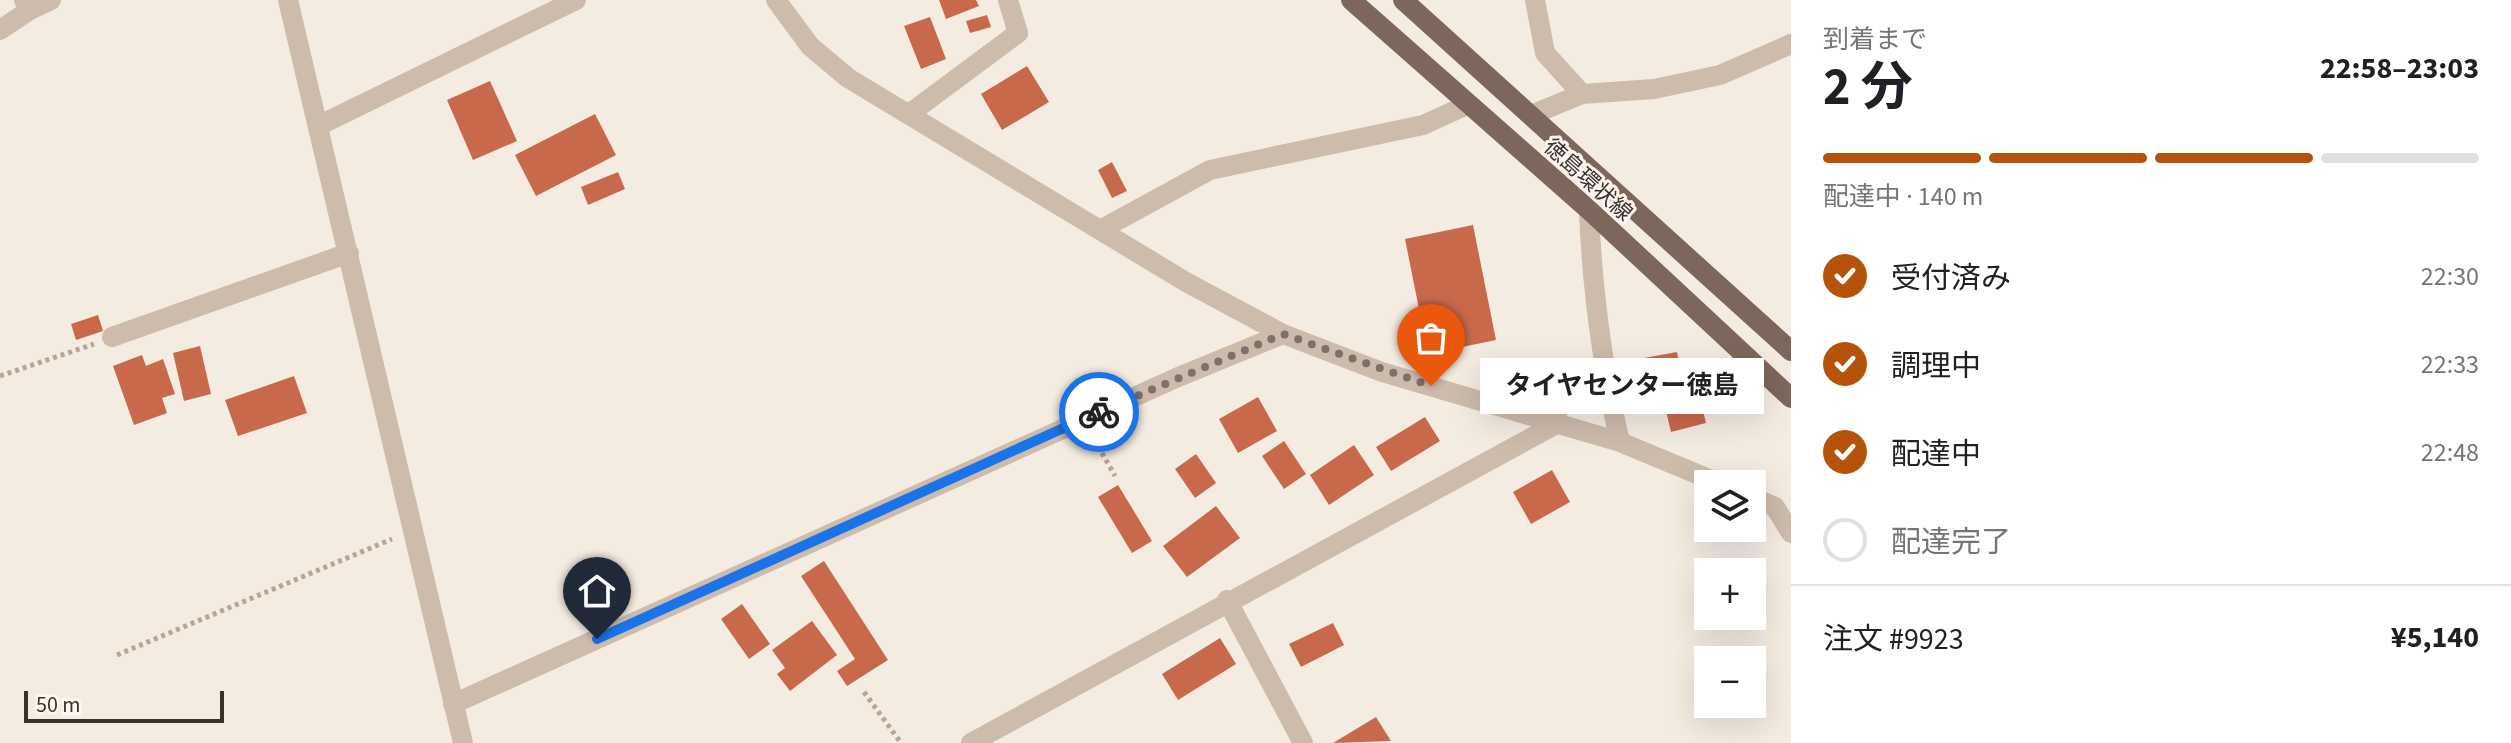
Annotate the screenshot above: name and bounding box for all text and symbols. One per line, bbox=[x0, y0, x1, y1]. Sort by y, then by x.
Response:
text: 到着まで bbox=[1823, 21, 1927, 58]
text: 22:58–23:03 bbox=[2320, 47, 2479, 90]
text: 2 分 bbox=[1823, 51, 1913, 125]
street label: 徳島環状線 bbox=[1536, 131, 1640, 229]
text: 配達中 · 140 m bbox=[1823, 178, 1983, 215]
icon: check bbox=[1823, 254, 1867, 298]
text: 受付済み bbox=[1891, 257, 2011, 300]
text: 22:30 bbox=[2421, 258, 2479, 295]
pin bbox=[1397, 304, 1465, 386]
icon: bag bbox=[1409, 316, 1453, 360]
icon: check bbox=[1823, 342, 1867, 386]
text: 調理中 bbox=[1891, 345, 1981, 388]
text: 22:33 bbox=[2421, 346, 2479, 383]
callout: タイヤセンター徳島 bbox=[1479, 358, 1763, 414]
text: タイヤセンター徳島 bbox=[1505, 367, 1739, 404]
courier bbox=[1059, 372, 1139, 452]
icon: bike bbox=[1077, 390, 1121, 434]
icon: check bbox=[1823, 430, 1867, 474]
text: 配達中 bbox=[1891, 433, 1981, 476]
text: 22:48 bbox=[2421, 434, 2479, 471]
map controls bbox=[1694, 470, 1766, 718]
button: layers bbox=[1694, 470, 1766, 542]
text: 配達完了 bbox=[1891, 521, 2011, 564]
pin bbox=[563, 557, 631, 639]
button: + bbox=[1694, 558, 1766, 630]
icon: home bbox=[575, 569, 619, 613]
text: ¥5,140 bbox=[2391, 616, 2479, 659]
text: 注文 #9923 bbox=[1823, 618, 1964, 661]
button: − bbox=[1694, 646, 1766, 718]
scale bar bbox=[24, 687, 224, 723]
text: 50 m bbox=[36, 689, 81, 721]

